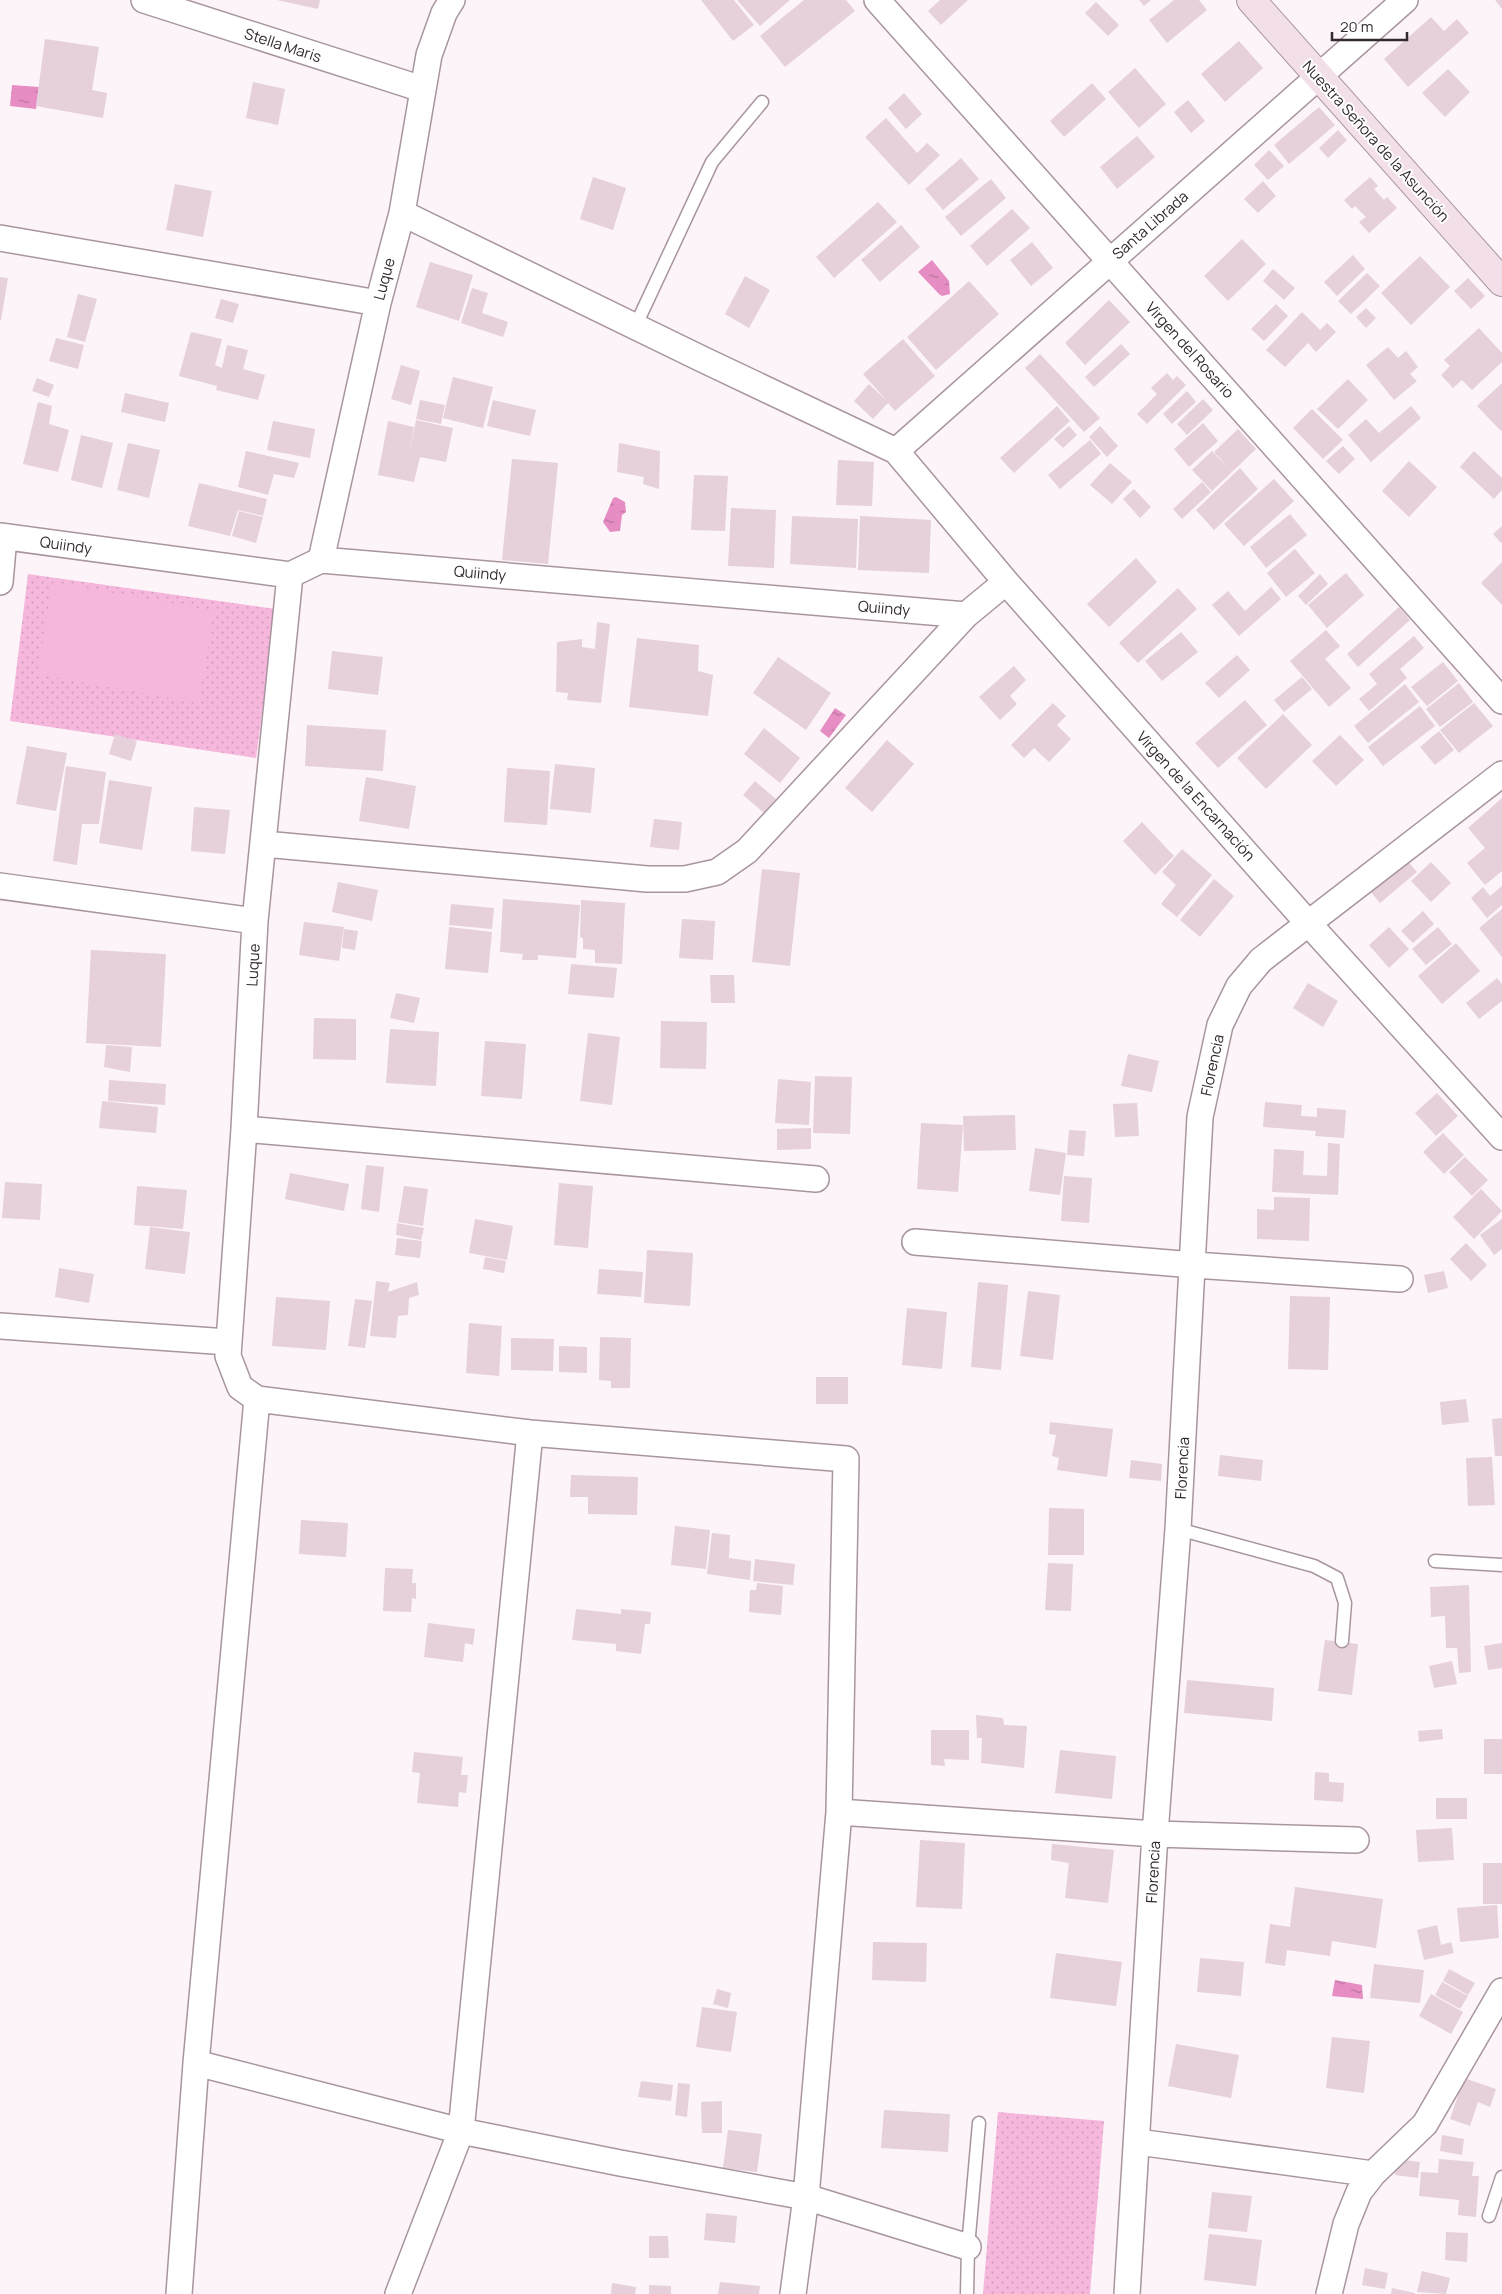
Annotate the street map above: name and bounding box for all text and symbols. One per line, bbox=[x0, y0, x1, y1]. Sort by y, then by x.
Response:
scale bar bbox=[1332, 10, 1407, 42]
text: 20 m bbox=[1340, 16, 1373, 37]
street label: Stella Maris bbox=[242, 23, 324, 67]
street label: Nuestra Señora de la Asunción bbox=[1298, 56, 1454, 226]
street label: Santa Librada bbox=[1107, 186, 1193, 264]
street label: Luque bbox=[368, 255, 400, 303]
street label: Virgen del Rosario bbox=[1141, 297, 1239, 403]
street label: Quiindy bbox=[39, 531, 94, 559]
street label: Quiindy bbox=[453, 560, 507, 586]
street label: Quiindy bbox=[857, 595, 911, 621]
street label: Virgen de la Encarnación bbox=[1132, 726, 1260, 866]
street label: Luque bbox=[241, 943, 265, 987]
street label: Florencia bbox=[1195, 1032, 1229, 1098]
street label: Florencia bbox=[1170, 1436, 1194, 1500]
street label: Florencia bbox=[1141, 1840, 1165, 1904]

